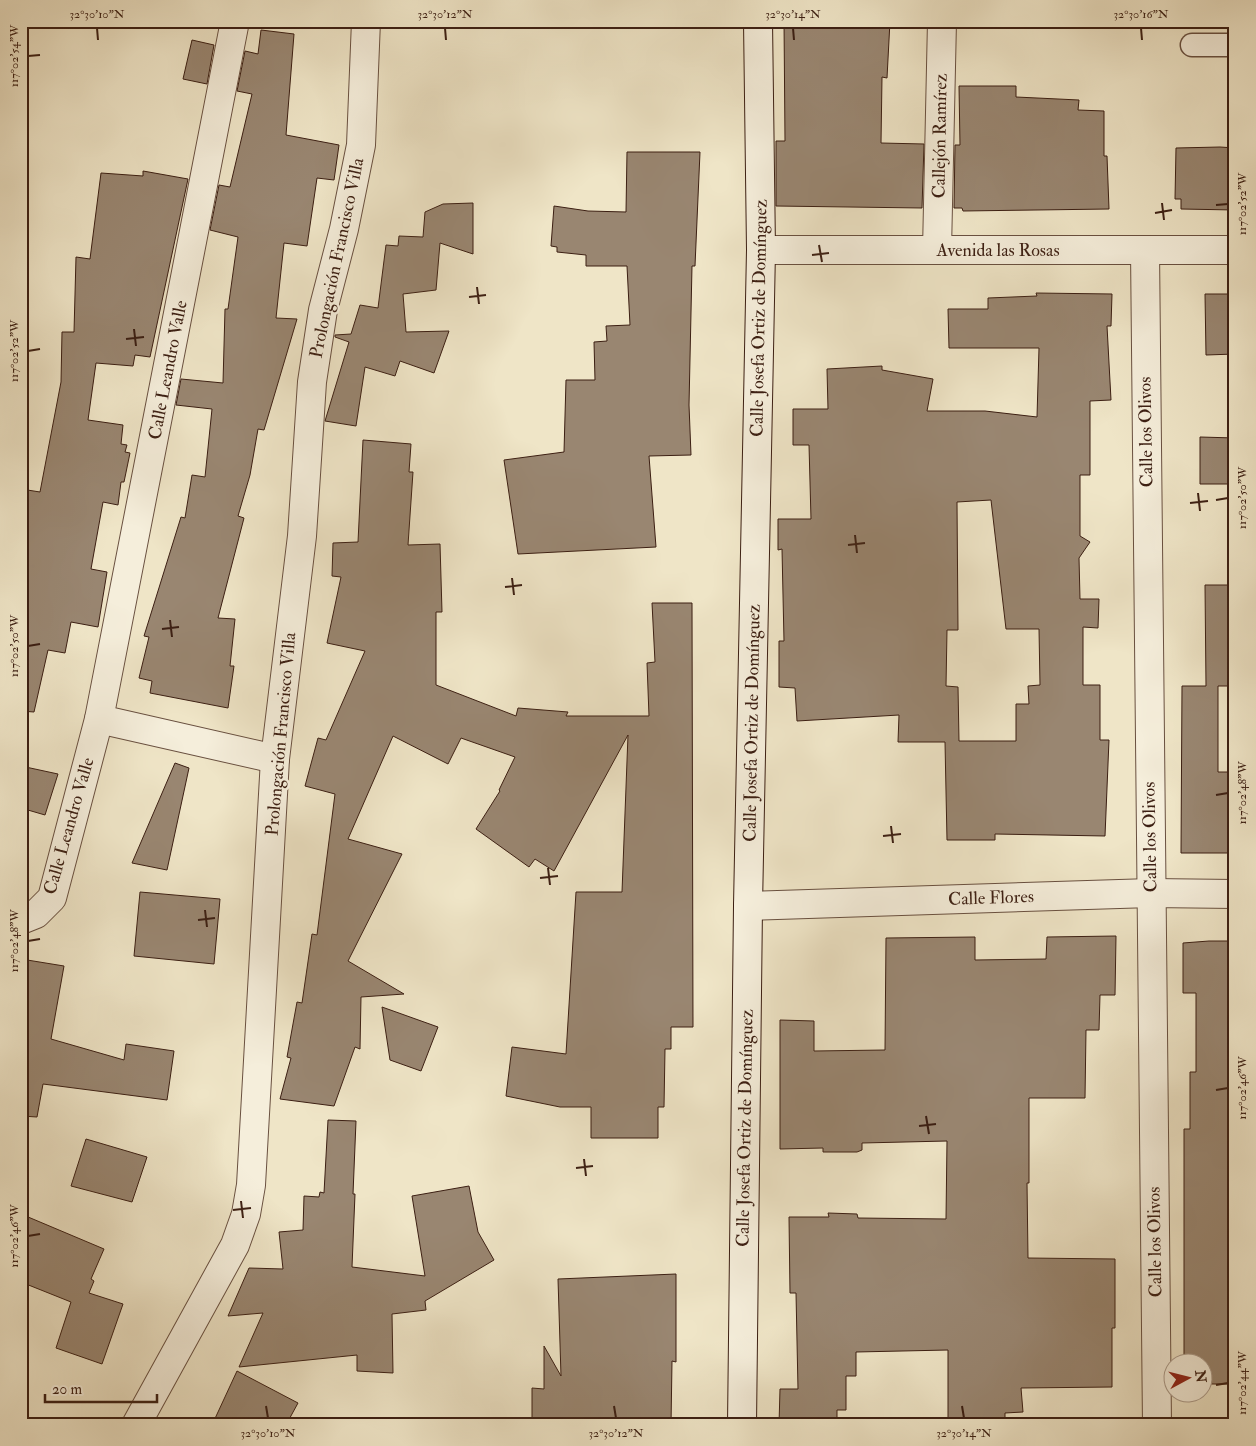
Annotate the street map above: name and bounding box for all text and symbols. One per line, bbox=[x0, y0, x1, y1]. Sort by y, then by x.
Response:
text: 32°30'10"N bbox=[69, 7, 125, 22]
text: 32°30'12"N bbox=[417, 7, 473, 22]
text: 32°30'14"N bbox=[765, 7, 821, 22]
text: 32°30'16"N bbox=[1113, 7, 1169, 22]
text: 117°02'54"W bbox=[7, 24, 22, 87]
street label: Callejón Ramírez bbox=[927, 73, 953, 199]
street label: Prolongación Francisco Villa bbox=[305, 155, 370, 360]
text: 117°02'52"W bbox=[1235, 172, 1250, 235]
street label: Calle Josefa Ortiz de Domínguez bbox=[745, 199, 773, 437]
street label: Avenida las Rosas bbox=[935, 239, 1060, 262]
street label: Calle Leandro Valle bbox=[143, 298, 193, 442]
text: 117°02'52"W bbox=[7, 319, 22, 382]
street label: Calle los Olivos bbox=[1134, 377, 1158, 487]
text: 117°02'50"W bbox=[1235, 466, 1250, 529]
street label: Calle Josefa Ortiz de Domínguez bbox=[738, 604, 766, 842]
text: 117°02'50"W bbox=[7, 614, 22, 677]
street label: Prolongación Francisco Villa bbox=[261, 631, 301, 837]
street label: Calle Leandro Valle bbox=[38, 754, 100, 897]
text: 117°02'48"W bbox=[1235, 761, 1250, 825]
street label: Calle los Olivos bbox=[1138, 782, 1162, 892]
street label: Calle Flores bbox=[948, 885, 1034, 911]
text: 117°02'48"W bbox=[7, 909, 22, 973]
street label: Calle Josefa Ortiz de Domínguez bbox=[731, 1009, 759, 1247]
text: 117°02'46"W bbox=[1235, 1055, 1250, 1120]
street label: Calle los Olivos bbox=[1143, 1187, 1167, 1297]
text: 117°02'46"W bbox=[7, 1203, 22, 1268]
text: 117°02'44"W bbox=[1235, 1350, 1250, 1415]
north arrow bbox=[1164, 1354, 1214, 1404]
text: N bbox=[1191, 1368, 1210, 1384]
scale bar bbox=[45, 1371, 158, 1403]
text: 20 m bbox=[52, 1380, 82, 1399]
text: 32°30'10"N bbox=[240, 1426, 296, 1441]
text: 32°30'12"N bbox=[588, 1426, 644, 1441]
text: 32°30'14"N bbox=[936, 1426, 992, 1441]

